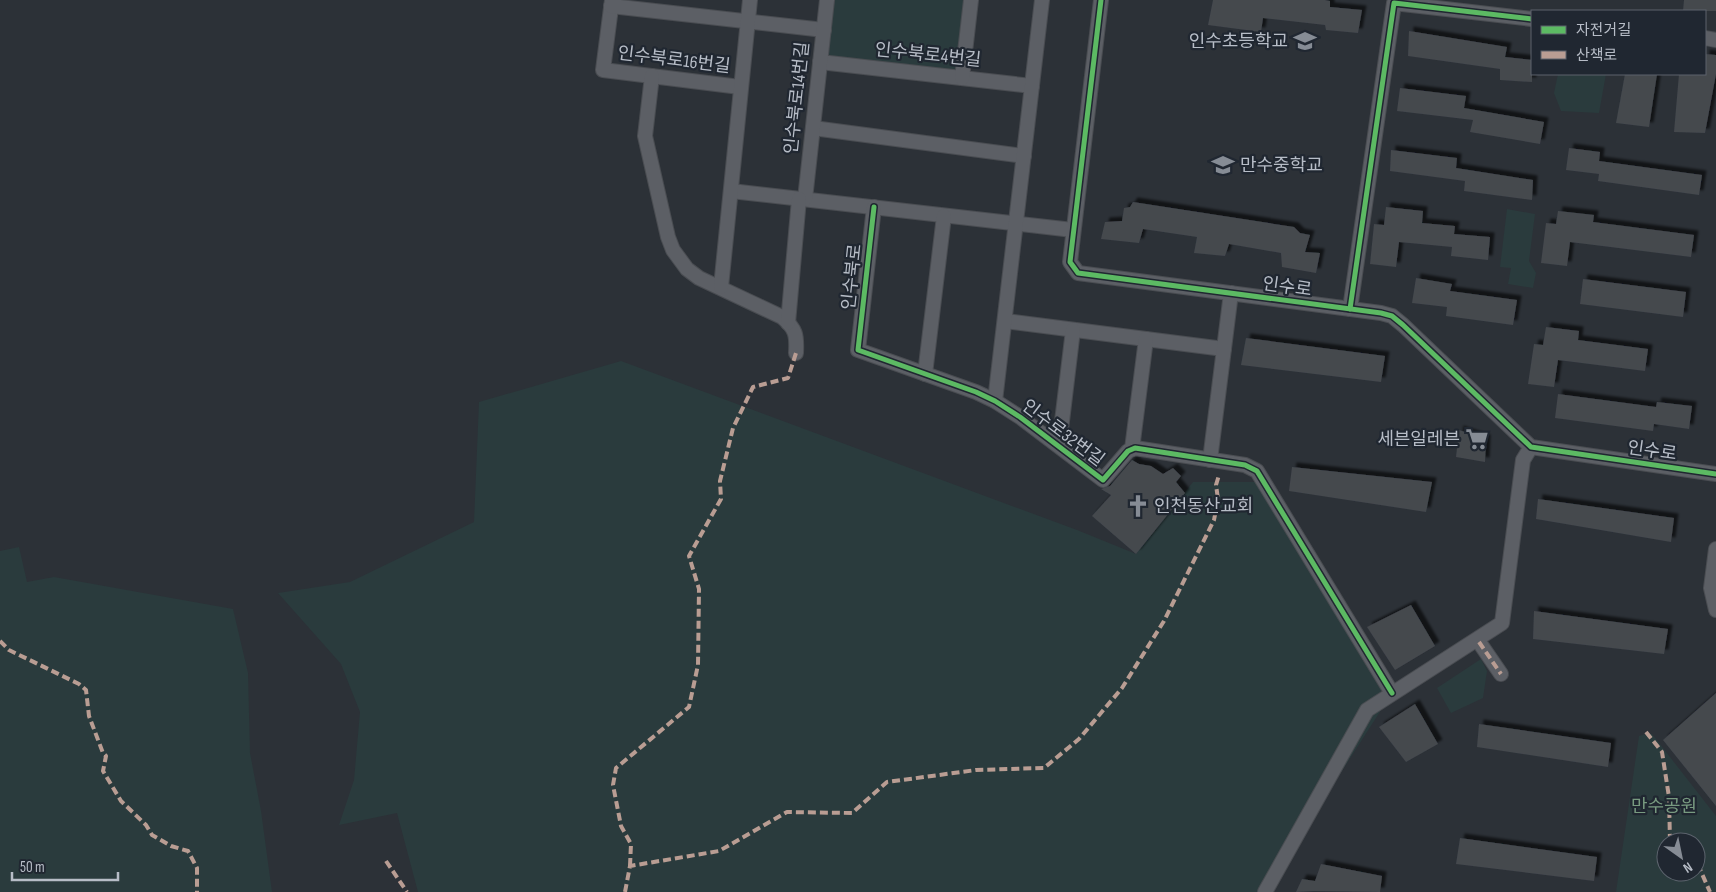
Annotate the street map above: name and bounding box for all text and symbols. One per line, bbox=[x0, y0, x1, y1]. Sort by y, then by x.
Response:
legend bbox=[1531, 10, 1706, 75]
text: 자전거길 bbox=[1576, 21, 1631, 40]
school or university icon: 인수초등학교 bbox=[1292, 28, 1318, 54]
place label: 인수초등학교 bbox=[1189, 31, 1288, 52]
street label: 인수북로4번길 bbox=[874, 39, 982, 71]
street label: 인수북로14번길 bbox=[781, 41, 813, 155]
street label: 인수북로16번길 bbox=[616, 43, 732, 77]
text: 산책로 bbox=[1576, 46, 1617, 65]
school or university icon: 만수중학교 bbox=[1210, 152, 1236, 178]
place label: 만수중학교 bbox=[1240, 155, 1323, 176]
street label: 인수북로 bbox=[838, 243, 866, 311]
street label: 인수로 bbox=[1261, 273, 1313, 301]
street label: 인수로32번길 bbox=[1018, 395, 1108, 471]
supermarket icon: 세븐일레븐 bbox=[1464, 426, 1490, 452]
place label: 세븐일레븐 bbox=[1377, 429, 1460, 450]
street label: 인수로 bbox=[1626, 437, 1678, 465]
church icon: 인천동산교회 bbox=[1125, 493, 1151, 519]
place label: 인천동산교회 bbox=[1154, 496, 1253, 517]
park label: 만수공원 bbox=[1631, 796, 1697, 817]
north arrow bbox=[1656, 832, 1706, 882]
scale bar bbox=[12, 850, 119, 882]
text: 50 m bbox=[20, 858, 45, 877]
text: N bbox=[1680, 858, 1696, 877]

